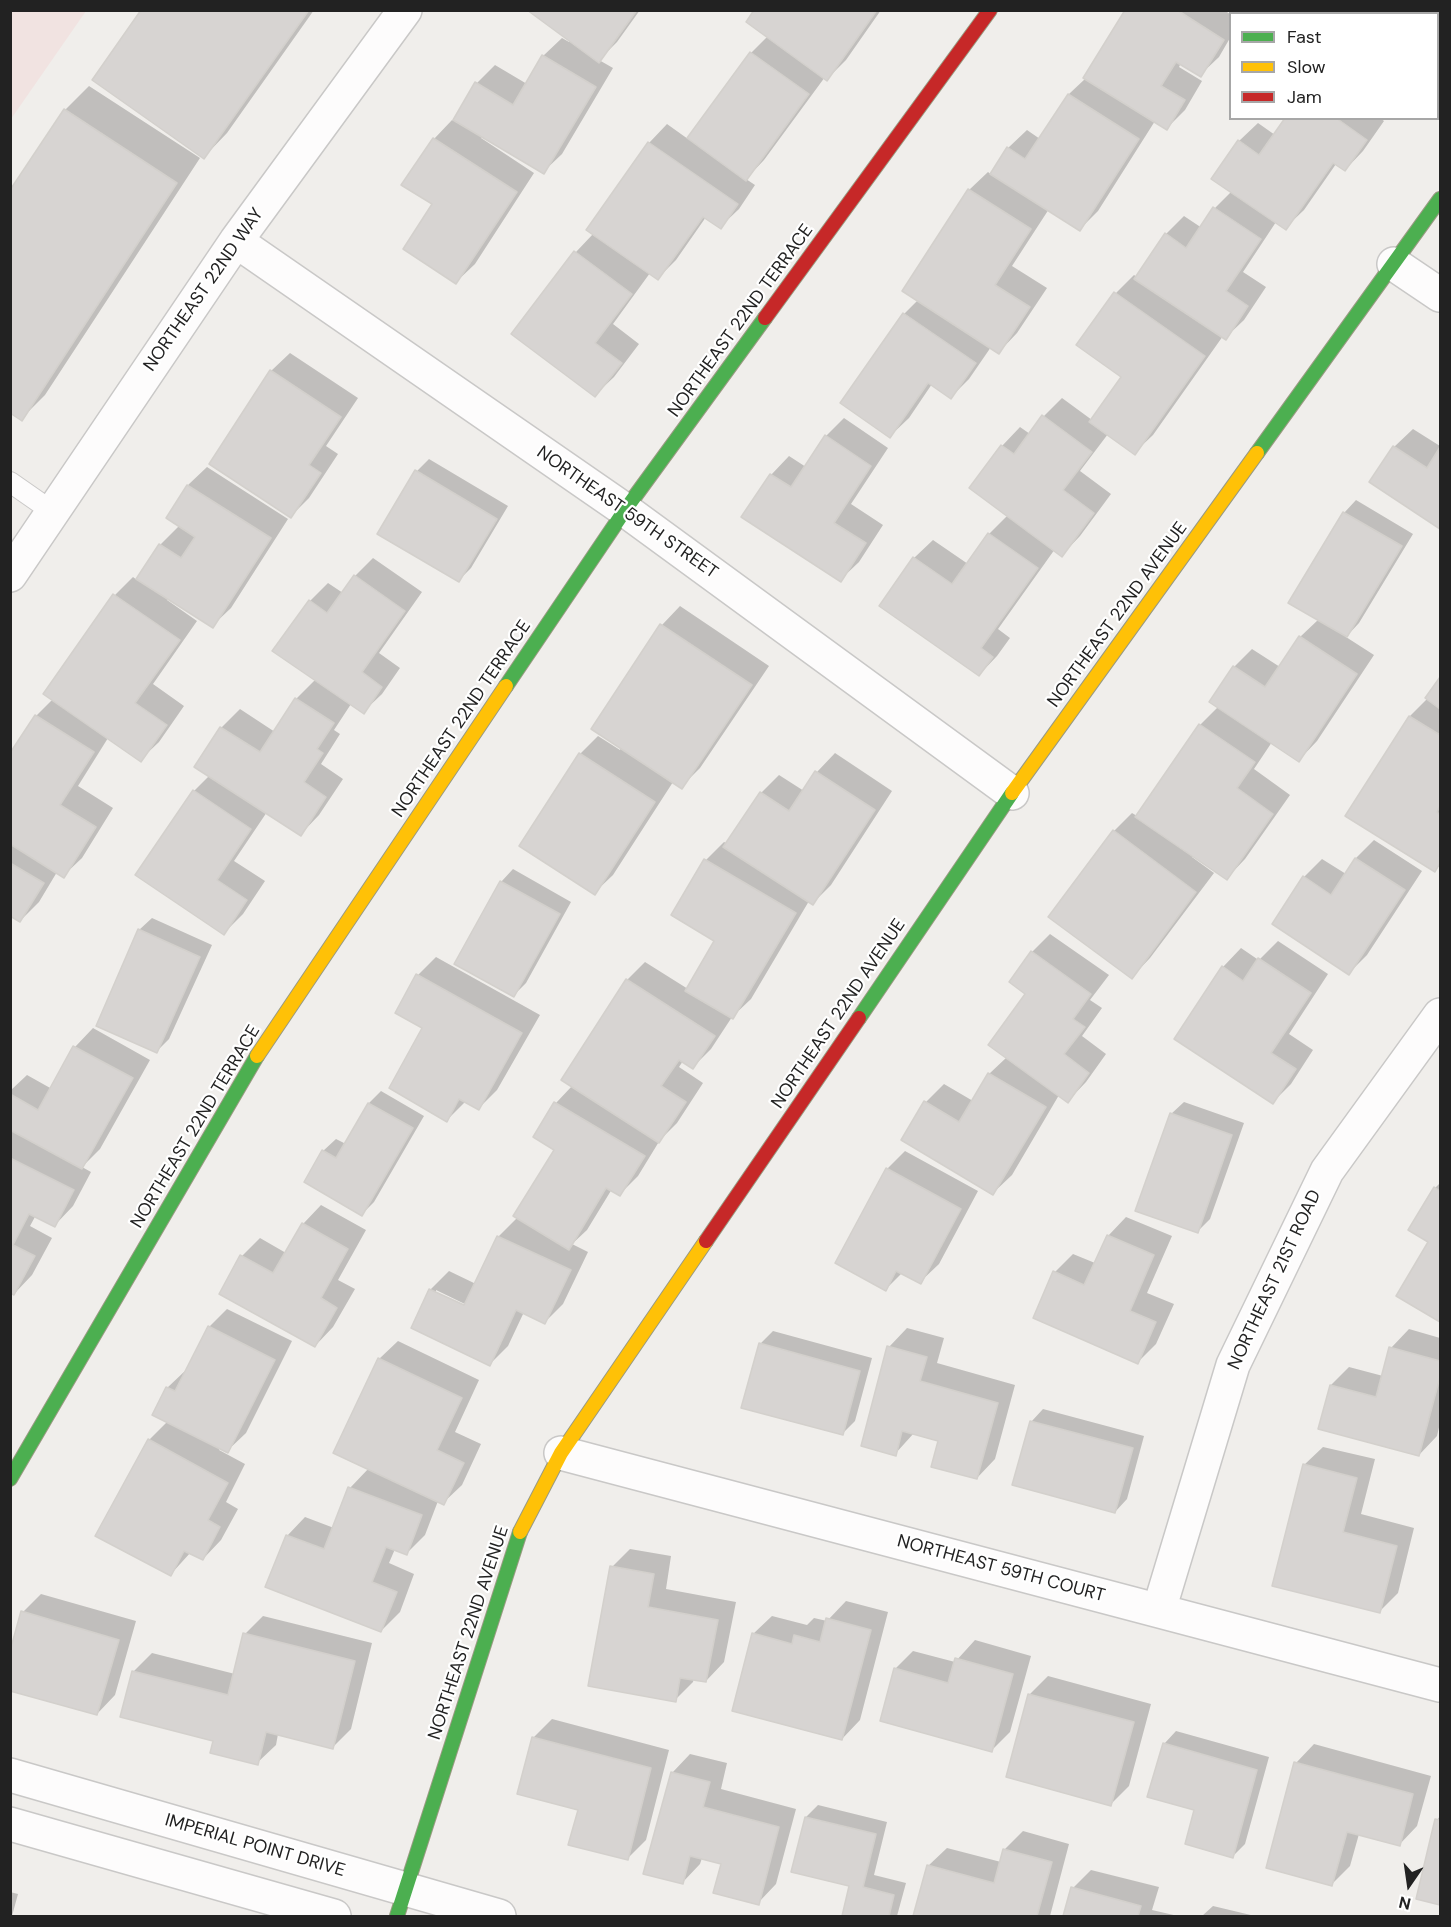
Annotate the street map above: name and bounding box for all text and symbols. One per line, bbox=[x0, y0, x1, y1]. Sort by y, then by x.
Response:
legend bbox=[1229, 12, 1439, 120]
text: Fast bbox=[1287, 25, 1322, 49]
text: Slow bbox=[1287, 55, 1326, 79]
text: Jam bbox=[1287, 85, 1322, 109]
street label: NORTHEAST 22ND WAY bbox=[139, 204, 269, 376]
street label: NORTHEAST 22ND TERRACE bbox=[664, 220, 818, 422]
street label: NORTHEAST 59TH STREET bbox=[532, 442, 722, 584]
street label: NORTHEAST 22ND AVENUE bbox=[1044, 518, 1192, 712]
street label: NORTHEAST 22ND TERRACE bbox=[388, 616, 536, 822]
street label: NORTHEAST 22ND AVENUE bbox=[767, 915, 911, 1113]
street label: NORTHEAST 22ND TERRACE bbox=[127, 1022, 265, 1232]
street label: NORTHEAST 21ST ROAD bbox=[1224, 1187, 1326, 1373]
street label: NORTHEAST 22ND AVENUE bbox=[424, 1523, 514, 1743]
street label: NORTHEAST 59TH COURT bbox=[895, 1531, 1107, 1607]
street label: IMPERIAL POINT DRIVE bbox=[162, 1810, 348, 1882]
north arrow bbox=[1379, 1855, 1439, 1915]
text: N bbox=[1397, 1891, 1413, 1915]

